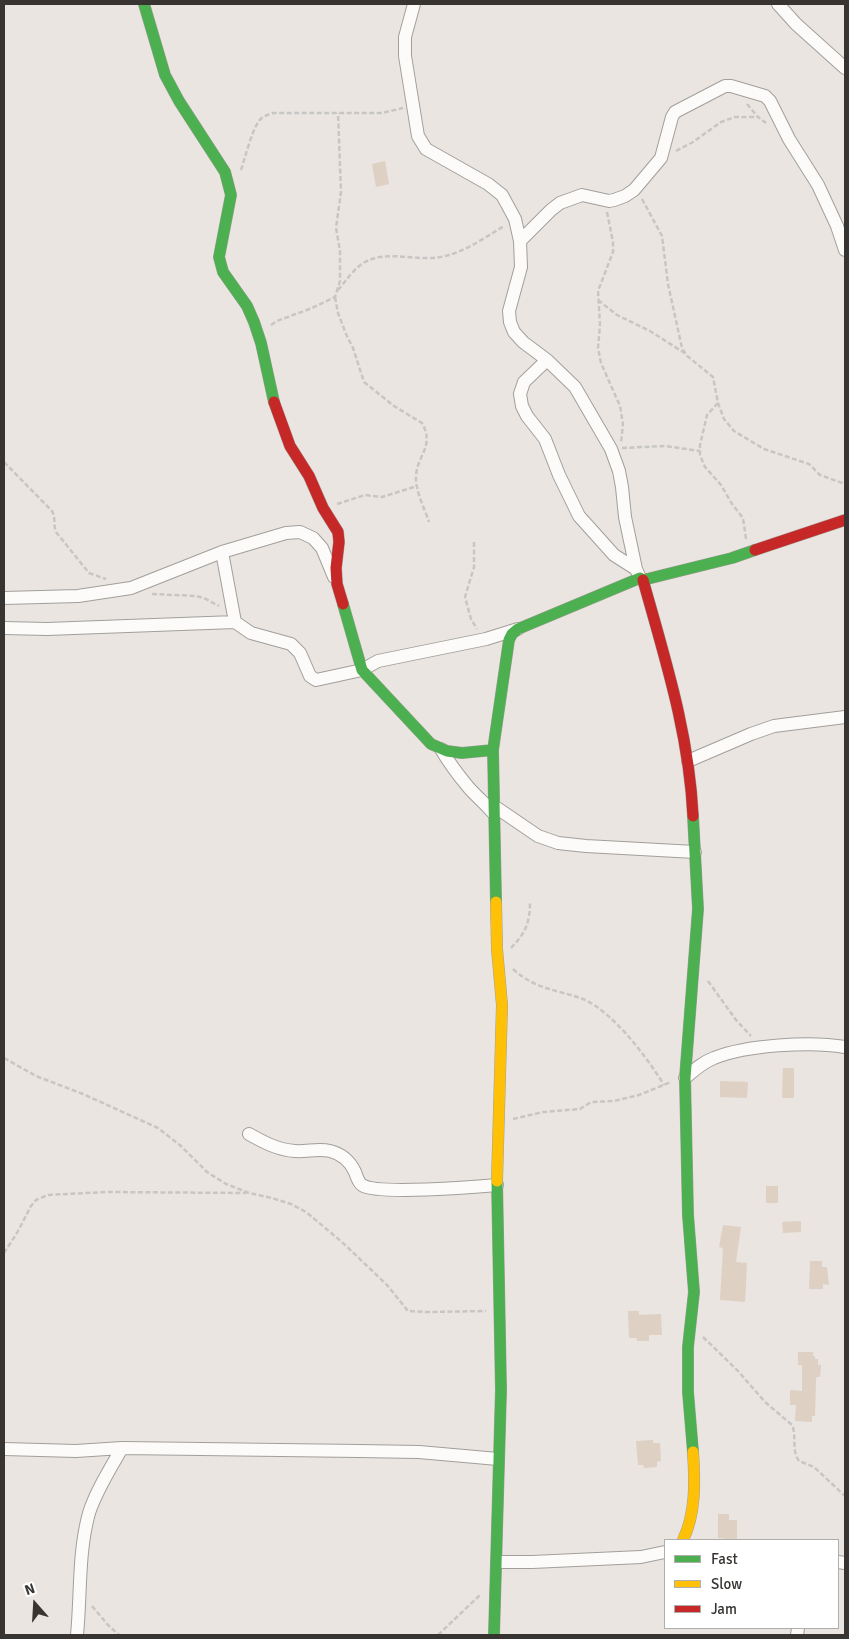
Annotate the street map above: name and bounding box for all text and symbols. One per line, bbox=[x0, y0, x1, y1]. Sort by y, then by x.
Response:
legend bbox=[664, 1539, 839, 1629]
text: Fast bbox=[711, 1550, 738, 1568]
text: Slow bbox=[711, 1575, 742, 1593]
north arrow bbox=[10, 1579, 60, 1629]
text: N bbox=[23, 1580, 37, 1599]
text: Jam bbox=[711, 1600, 737, 1618]

